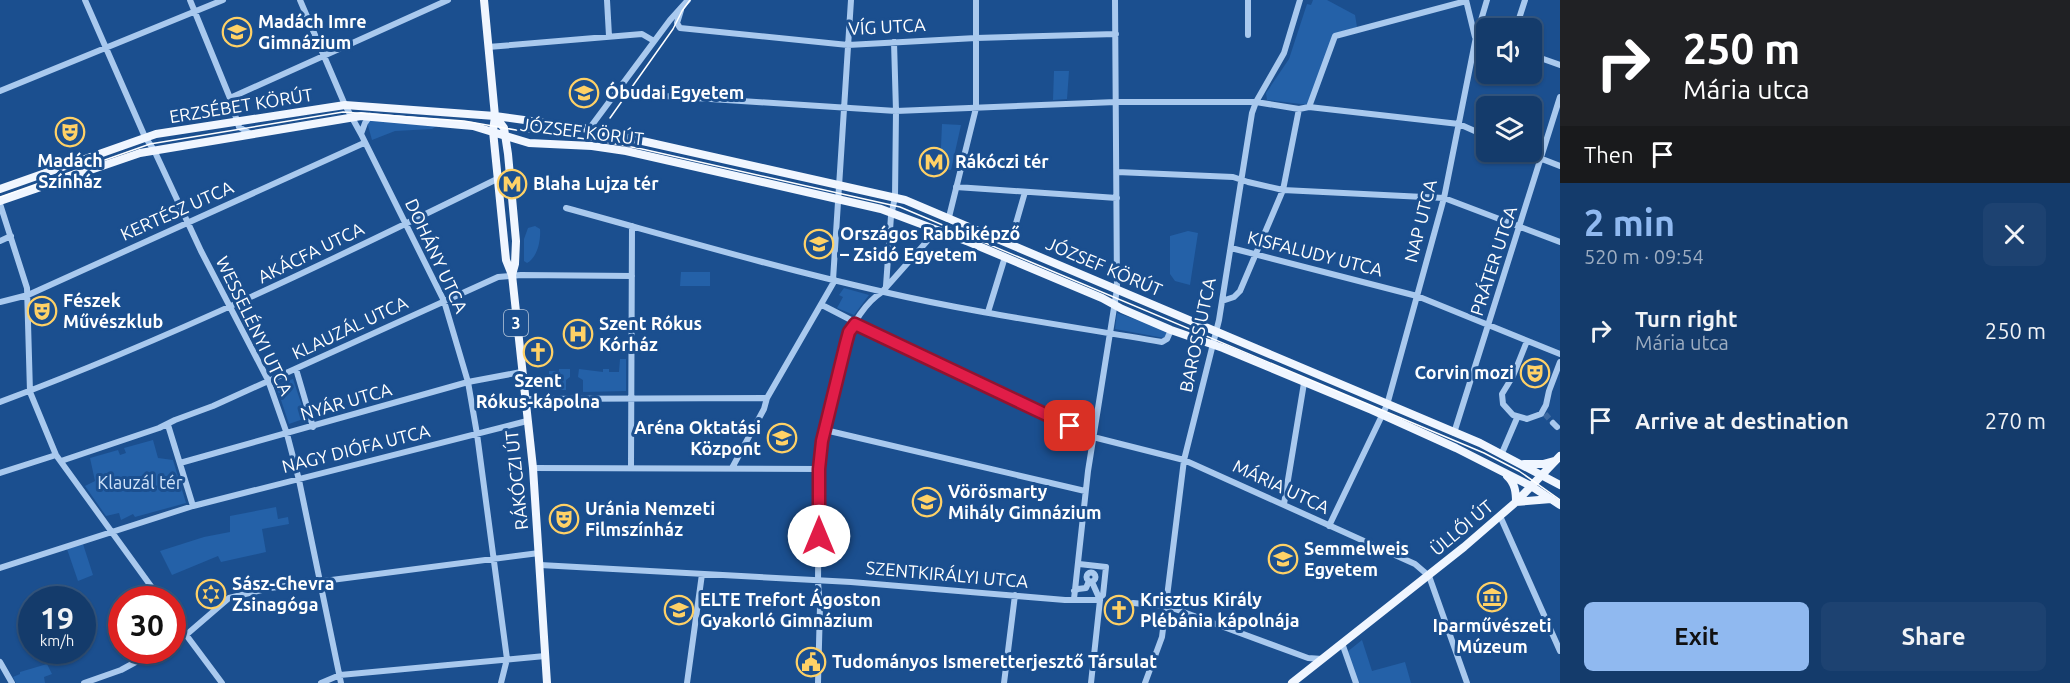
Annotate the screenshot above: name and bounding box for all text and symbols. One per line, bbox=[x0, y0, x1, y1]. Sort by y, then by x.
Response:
place label: Madách Imre Gimnázium bbox=[258, 11, 367, 52]
street label: VÍG UTCA bbox=[848, 13, 926, 38]
school or university icon: Madách Imre Gimnázium bbox=[221, 16, 253, 48]
map controls bbox=[1476, 18, 1542, 162]
button: sound bbox=[1476, 18, 1542, 84]
icon: right bbox=[1584, 24, 1662, 102]
text: 250 m bbox=[1683, 25, 1800, 72]
text: Mária utca bbox=[1683, 74, 1810, 104]
school or university icon: Óbudai Egyetem bbox=[568, 77, 600, 109]
place label: Óbudai Egyetem bbox=[605, 81, 744, 102]
street label: ERZSÉBET KÖRÚT bbox=[168, 83, 314, 126]
button: layers bbox=[1476, 96, 1542, 162]
street label: JÓZSEF KÖRÚT bbox=[519, 113, 645, 148]
theatre icon: Madách Színház bbox=[54, 116, 86, 148]
icon: arrive bbox=[1646, 138, 1679, 171]
text: Then bbox=[1584, 142, 1634, 167]
metro station icon: Rákóczi tér bbox=[918, 146, 950, 178]
place label: Madách Színház bbox=[37, 150, 103, 191]
place label: Rákóczi tér bbox=[955, 151, 1049, 171]
metro station icon: Blaha Lujza tér bbox=[496, 168, 528, 200]
place label: Blaha Lujza tér bbox=[533, 173, 659, 193]
street label: KERTÉSZ UTCA bbox=[117, 175, 236, 244]
street label: NAP UTCA bbox=[1400, 177, 1440, 264]
street label: DOHÁNY UTCA bbox=[402, 195, 473, 316]
text: 2 min bbox=[1584, 202, 1675, 243]
street label: PRÁTER UTCA bbox=[1465, 203, 1520, 318]
button: close bbox=[1983, 203, 2046, 266]
street label: AKÁCFA UTCA bbox=[254, 217, 367, 286]
place label: Országos Rabbiképző – Zsidó Egyetem bbox=[840, 223, 1020, 264]
street label: KISFALUDY UTCA bbox=[1246, 227, 1385, 280]
school or university icon: Országos Rabbiképző – Zsidó Egyetem bbox=[803, 228, 835, 260]
street label: JÓZSEF KÖRÚT bbox=[1043, 232, 1166, 300]
text: 520 m · 09:54 bbox=[1584, 245, 1704, 268]
street label: WESSELÉNYI UTCA bbox=[213, 252, 298, 399]
street label: BAROSS UTCA bbox=[1175, 275, 1219, 394]
place label: Fészek Művészklub bbox=[63, 290, 163, 331]
street label: KLAUZÁL UTCA bbox=[288, 291, 411, 363]
theatre icon: Fészek Művészklub bbox=[26, 295, 58, 327]
text: Turn right bbox=[1635, 306, 1737, 331]
road number: 3 bbox=[504, 310, 528, 336]
place label: Szent Rókus Kórház bbox=[599, 313, 702, 354]
icon: right bbox=[1584, 314, 1617, 347]
hospital icon: Szent Rókus Kórház bbox=[562, 318, 594, 350]
text: 250 m bbox=[1985, 318, 2046, 343]
text: Mária utca bbox=[1635, 331, 1729, 354]
church icon: Szent Rókus-kápolna bbox=[522, 336, 554, 368]
theatre icon: Corvin mozi bbox=[1519, 357, 1551, 389]
place label: Corvin mozi bbox=[1414, 362, 1514, 382]
place label: Szent Rókus-kápolna bbox=[476, 370, 600, 411]
street label: NYÁR UTCA bbox=[297, 377, 394, 424]
pin bbox=[1044, 400, 1095, 451]
icon: arrive bbox=[1584, 404, 1617, 437]
text: Arrive at destination bbox=[1635, 408, 1849, 433]
text: 270 m bbox=[1985, 408, 2046, 433]
icon: arrive bbox=[1053, 409, 1086, 442]
place label: Aréna Oktatási Központ bbox=[634, 417, 761, 458]
street label: NAGY DIÓFA UTCA bbox=[279, 419, 432, 476]
school or university icon: Aréna Oktatási Központ bbox=[766, 422, 798, 454]
street label: RÁKÓCZI ÚT bbox=[500, 429, 531, 531]
street label: MÁRIA UTCA bbox=[1230, 454, 1334, 517]
park label: Klauzál tér bbox=[97, 472, 183, 492]
place label: Vörösmarty Mihály Gimnázium bbox=[948, 481, 1102, 522]
school or university icon: Vörösmarty Mihály Gimnázium bbox=[911, 486, 943, 518]
street label: ÜLLŐI ÚT bbox=[1426, 495, 1497, 559]
place label: Uránia Nemzeti Filmszínház bbox=[585, 498, 715, 539]
theatre icon: Uránia Nemzeti Filmszínház bbox=[548, 503, 580, 535]
position arrow bbox=[787, 504, 851, 568]
place label: Semmelweis Egyetem bbox=[1304, 538, 1409, 579]
school or university icon: Semmelweis Egyetem bbox=[1267, 543, 1299, 575]
street label: SZENTKIRÁLYI UTCA bbox=[865, 556, 1030, 591]
place label: Sász-Chevra Zsinagóga bbox=[232, 573, 335, 614]
synagogue icon: Sász-Chevra Zsinagóga bbox=[195, 578, 227, 610]
museum icon: Iparművészeti Múzeum bbox=[1476, 581, 1508, 613]
speed limit sign: 30 bbox=[108, 586, 186, 664]
place label: ELTE Trefort Ágoston Gyakorló Gimnázium bbox=[700, 588, 881, 630]
place label: Krisztus Király Plébánia kápolnája bbox=[1140, 589, 1300, 630]
school or university icon: ELTE Trefort Ágoston Gyakorló Gimnázium bbox=[663, 594, 695, 626]
church icon: Krisztus Király Plébánia kápolnája bbox=[1103, 594, 1135, 626]
text: 19 bbox=[40, 601, 74, 635]
button: Exit bbox=[1584, 602, 1809, 671]
button: Share bbox=[1821, 602, 2046, 671]
place label: Iparművészeti Múzeum bbox=[1432, 615, 1552, 656]
text: km/h bbox=[40, 632, 74, 649]
public building icon: Tudományos Ismeretterjesztő Társulat bbox=[795, 646, 827, 678]
place label: Tudományos Ismeretterjesztő Társulat bbox=[832, 651, 1157, 671]

